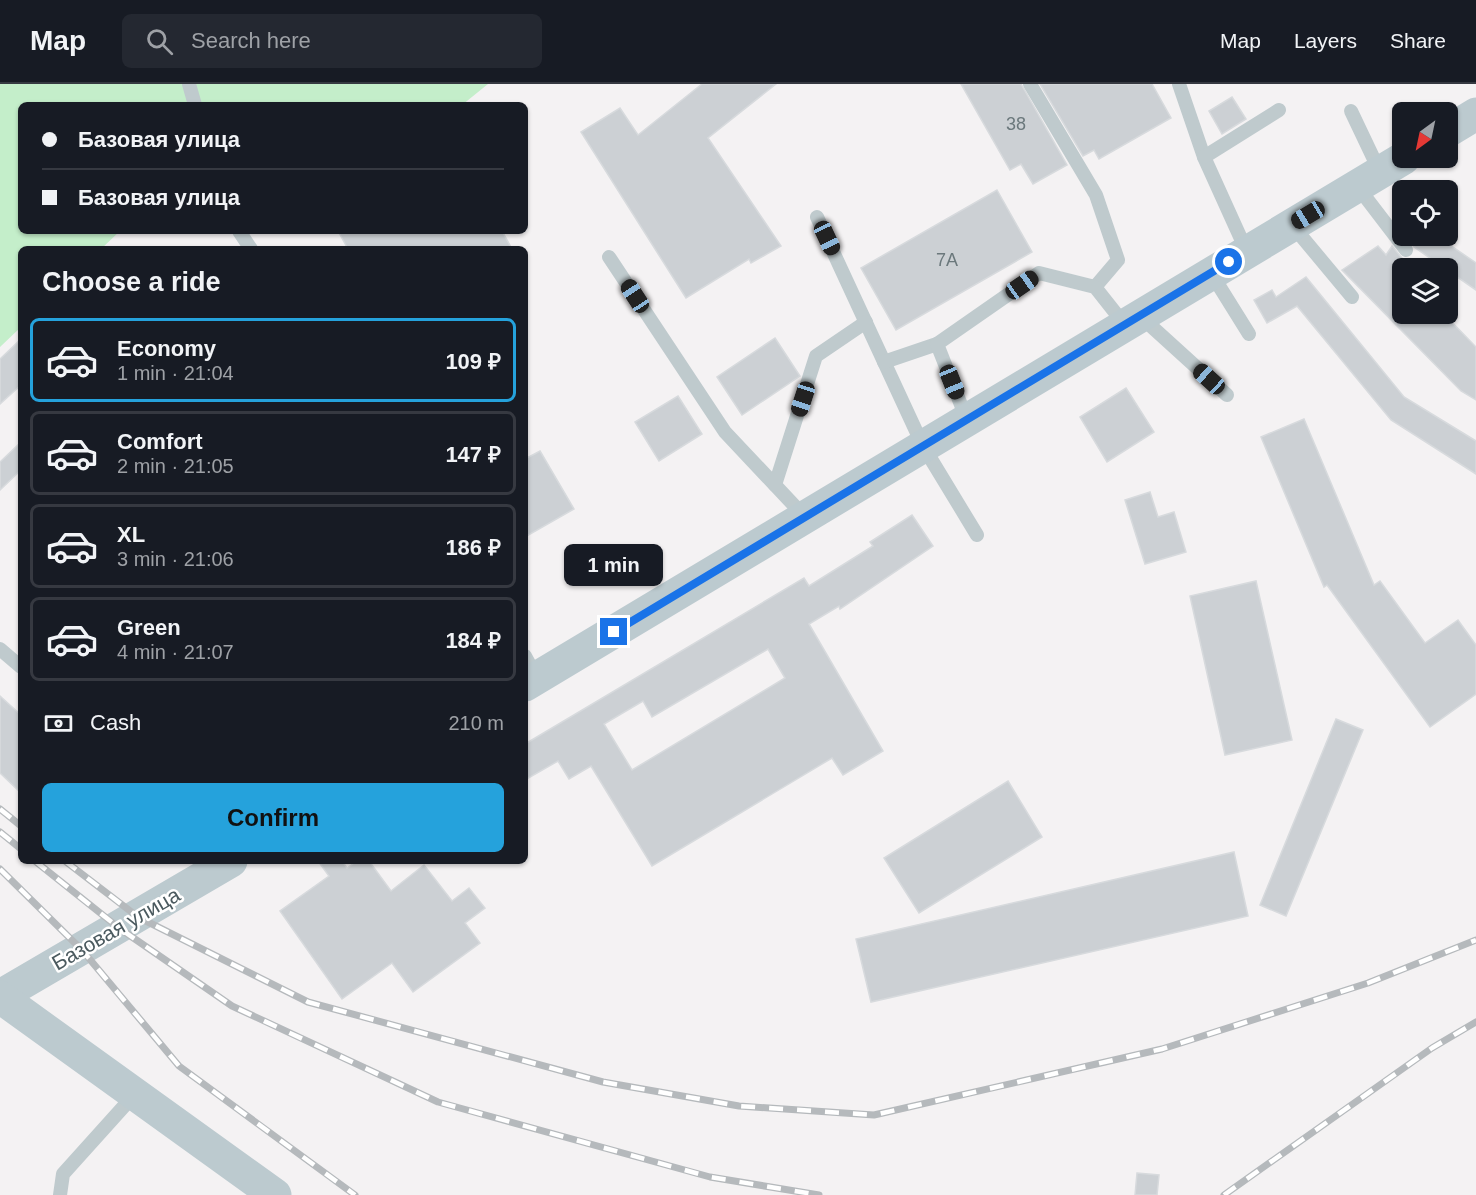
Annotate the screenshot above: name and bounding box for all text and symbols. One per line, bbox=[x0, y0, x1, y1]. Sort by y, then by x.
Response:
search box bbox=[122, 14, 542, 68]
text: Map bbox=[30, 25, 86, 56]
icon: search bbox=[143, 25, 176, 58]
text: Search here bbox=[191, 28, 311, 53]
text: Map bbox=[1220, 29, 1261, 52]
text: Layers bbox=[1294, 29, 1357, 52]
text: Share bbox=[1390, 29, 1446, 52]
north arrow bbox=[1392, 102, 1458, 168]
map controls bbox=[1392, 102, 1458, 324]
house number: 38 bbox=[1006, 114, 1026, 134]
text: Базовая улица bbox=[78, 127, 240, 152]
button: locate bbox=[1392, 180, 1458, 246]
text: Базовая улица bbox=[78, 185, 240, 210]
car bbox=[1288, 198, 1328, 232]
car bbox=[811, 218, 843, 258]
route start bbox=[1215, 248, 1242, 275]
house number: 7А bbox=[936, 250, 958, 270]
button: layers bbox=[1392, 258, 1458, 324]
text: Choose a ride bbox=[42, 267, 221, 297]
car bbox=[1002, 267, 1042, 303]
car bbox=[618, 276, 652, 316]
icon: car bbox=[45, 333, 99, 387]
text: Economy bbox=[117, 336, 216, 361]
text: 109 ₽ bbox=[445, 349, 501, 374]
car bbox=[1190, 360, 1228, 398]
text: 1 min · 21:04 bbox=[117, 362, 234, 384]
car bbox=[937, 362, 967, 402]
car bbox=[789, 379, 817, 419]
icon: car bbox=[45, 426, 99, 480]
text: Comfort bbox=[117, 429, 203, 454]
text: 147 ₽ bbox=[445, 442, 501, 467]
text: 2 min · 21:05 bbox=[117, 455, 234, 477]
icon: car bbox=[45, 519, 99, 573]
text: XL bbox=[117, 522, 145, 547]
text: 186 ₽ bbox=[445, 535, 501, 560]
callout: 1 min bbox=[564, 545, 664, 587]
text: 3 min · 21:06 bbox=[117, 548, 234, 570]
text: 1 min bbox=[587, 554, 640, 576]
icon: car bbox=[45, 612, 99, 666]
text: Green bbox=[117, 615, 181, 640]
route end bbox=[600, 618, 627, 645]
text: 184 ₽ bbox=[445, 628, 501, 653]
text: 4 min · 21:07 bbox=[117, 641, 234, 663]
icon: cash bbox=[42, 707, 75, 740]
text: Cash bbox=[90, 710, 141, 735]
text: 210 m bbox=[448, 712, 504, 734]
button: Confirm bbox=[42, 783, 504, 852]
street label: Базовая улица bbox=[48, 882, 184, 974]

